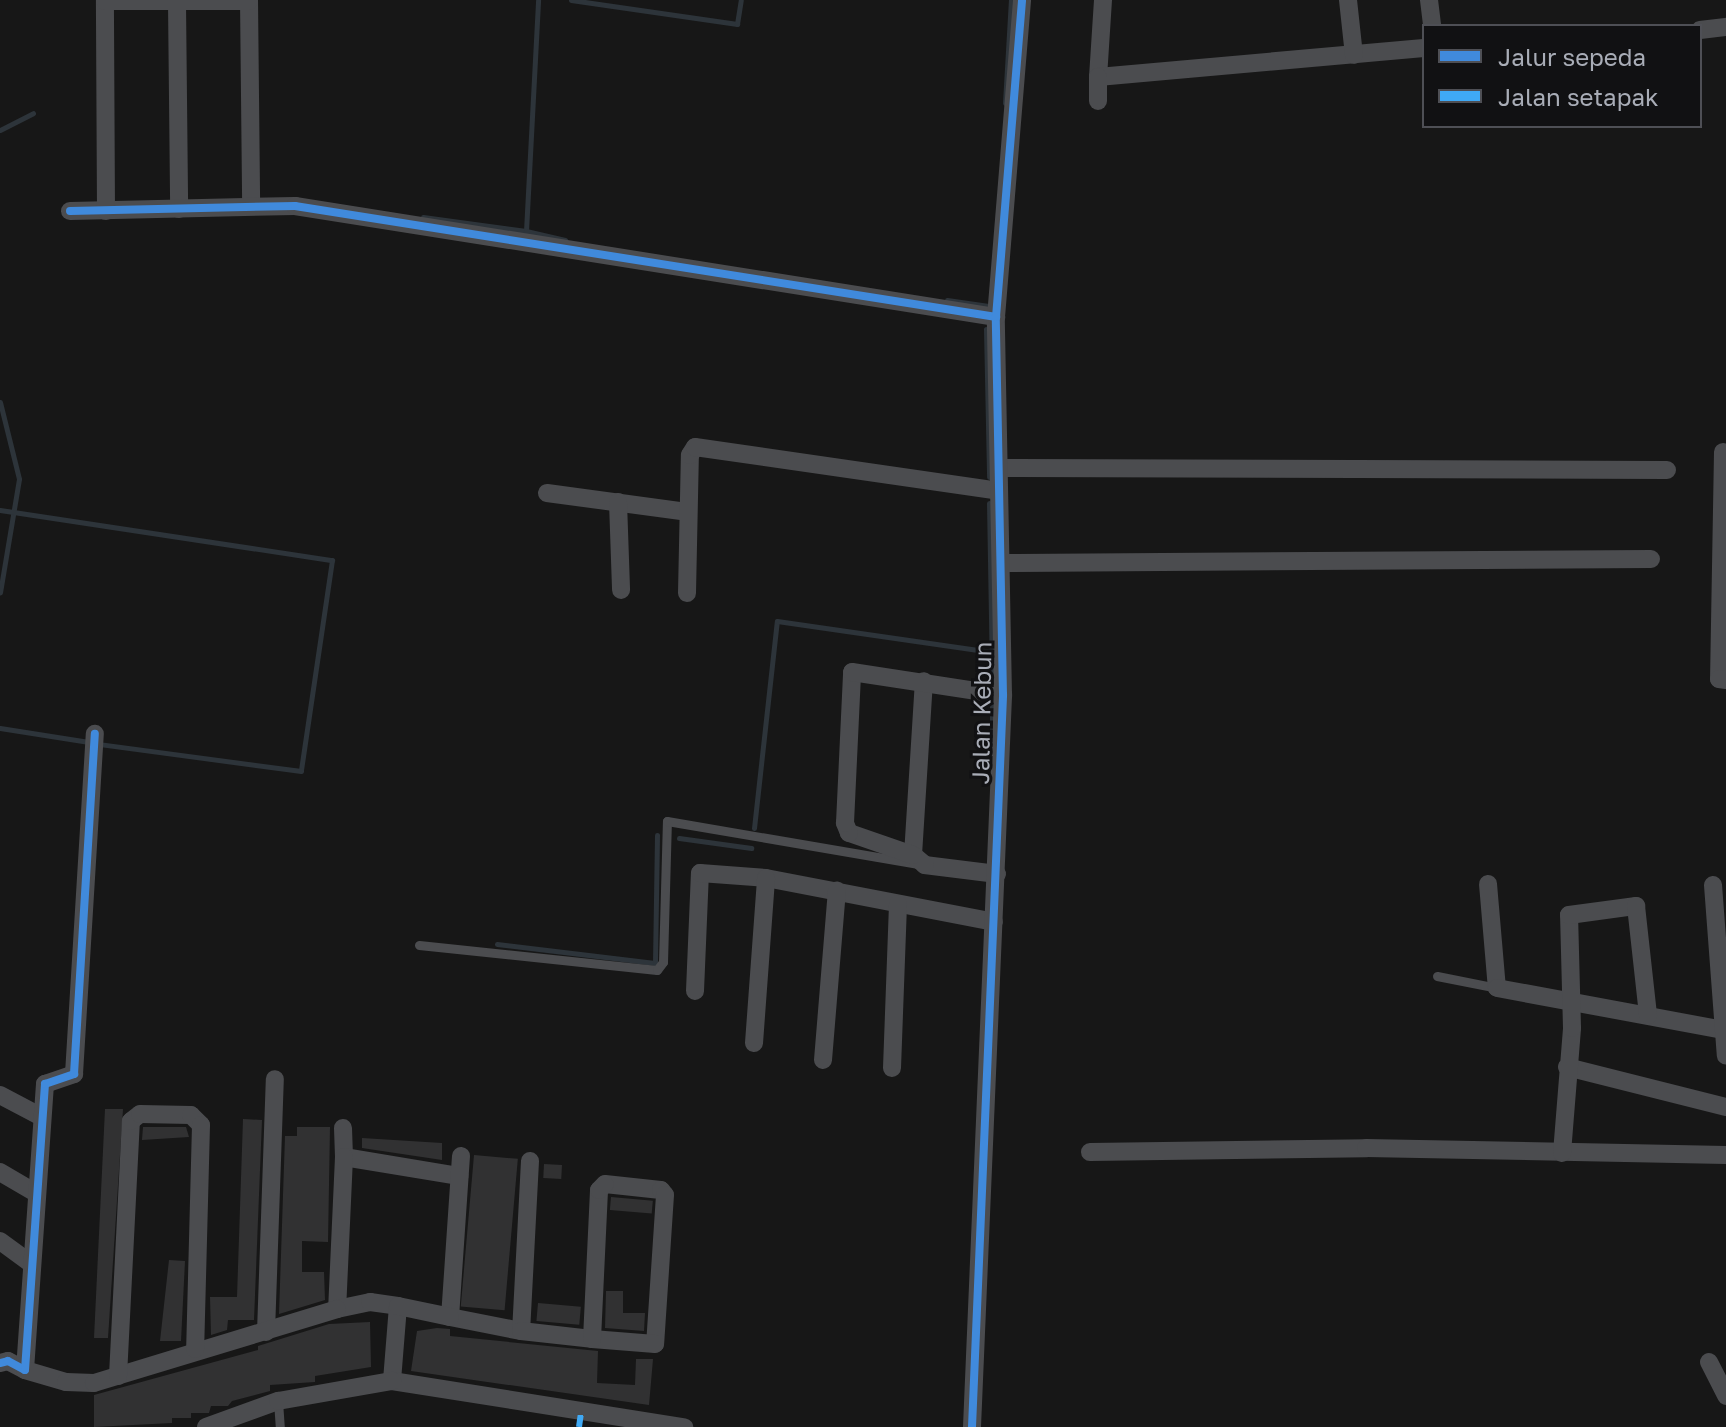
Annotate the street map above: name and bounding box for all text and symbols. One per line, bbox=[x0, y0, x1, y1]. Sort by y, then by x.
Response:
legend bbox=[1422, 24, 1702, 128]
text: Jalur sepeda bbox=[1498, 42, 1646, 71]
text: Jalan setapak bbox=[1498, 82, 1659, 111]
street label: Jalan Kebun bbox=[965, 641, 997, 785]

